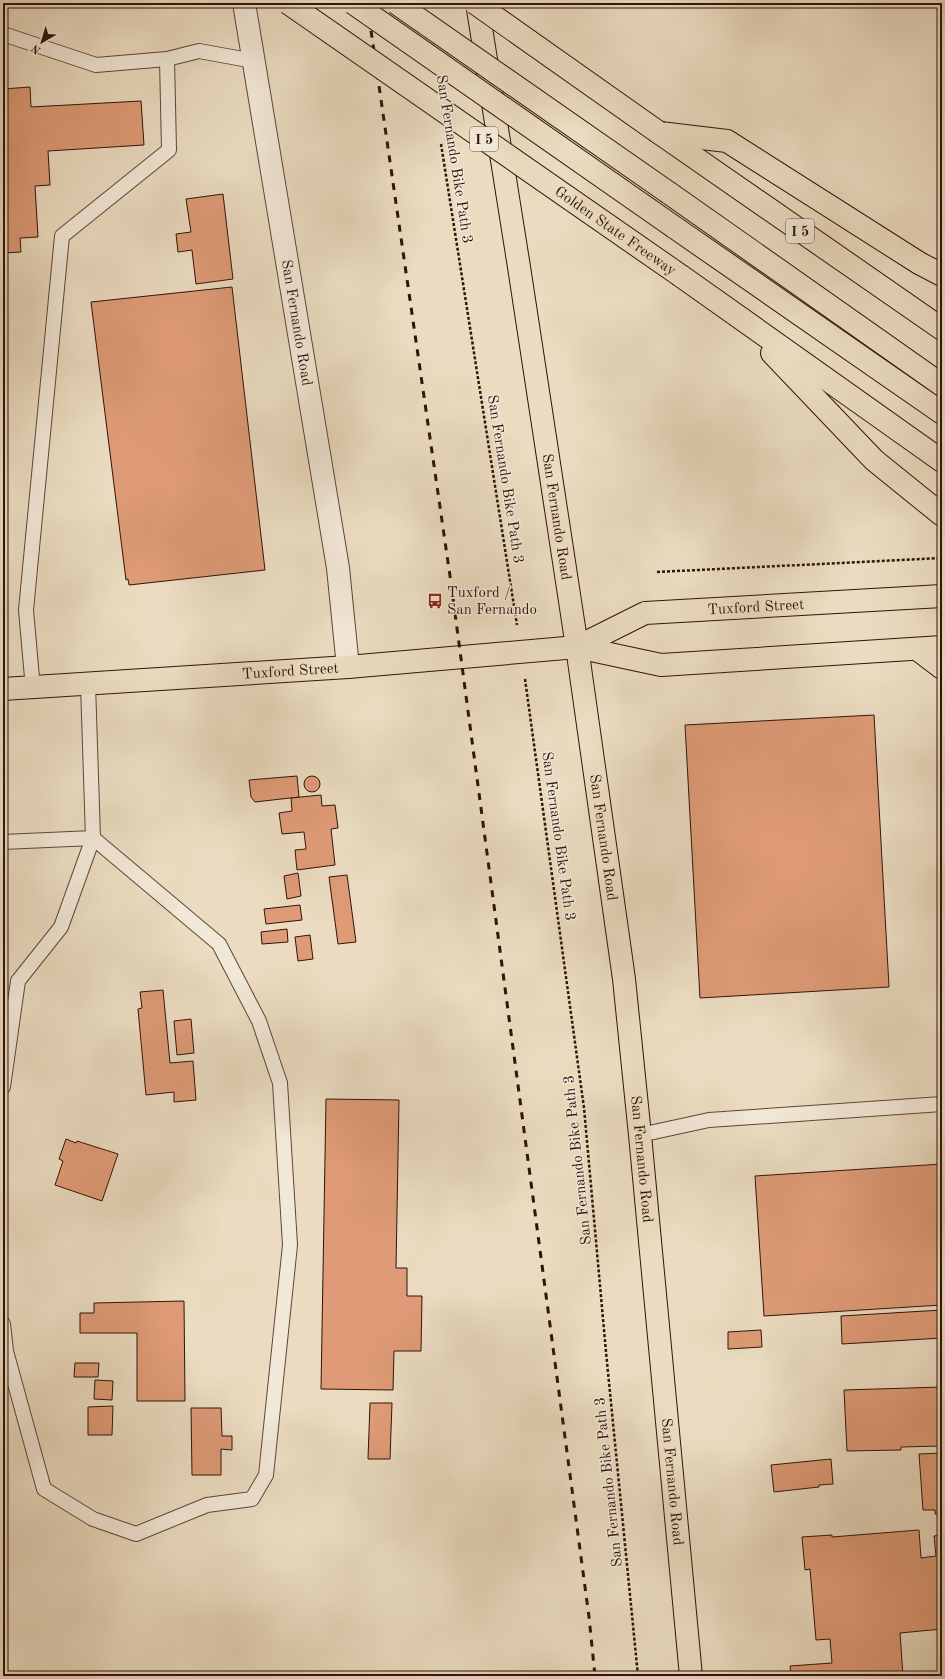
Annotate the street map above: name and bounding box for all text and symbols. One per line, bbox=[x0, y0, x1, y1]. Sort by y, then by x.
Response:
north arrow bbox=[22, 22, 62, 62]
text: N bbox=[30, 41, 43, 56]
street label: San Fernando Bike Path 3 bbox=[433, 74, 474, 245]
road number: I 5 bbox=[470, 127, 498, 151]
street label: Golden State Freeway bbox=[551, 185, 678, 279]
road number: I 5 bbox=[786, 219, 814, 243]
street label: San Fernando Road bbox=[278, 259, 314, 387]
street label: San Fernando Bike Path 3 bbox=[484, 394, 525, 565]
street label: San Fernando Road bbox=[539, 453, 573, 581]
place label: Tuxford / San Fernando bbox=[447, 586, 537, 618]
bus stop icon: Tuxford / San Fernando bbox=[426, 592, 444, 610]
street label: Tuxford Street bbox=[707, 598, 805, 618]
street label: Tuxford Street bbox=[242, 662, 339, 683]
street label: San Fernando Bike Path 3 bbox=[538, 751, 577, 922]
street label: San Fernando Road bbox=[586, 773, 619, 902]
street label: San Fernando Bike Path 3 bbox=[562, 1074, 595, 1246]
street label: San Fernando Road bbox=[627, 1095, 654, 1224]
street label: San Fernando Bike Path 3 bbox=[593, 1396, 626, 1568]
street label: San Fernando Road bbox=[658, 1417, 685, 1546]

